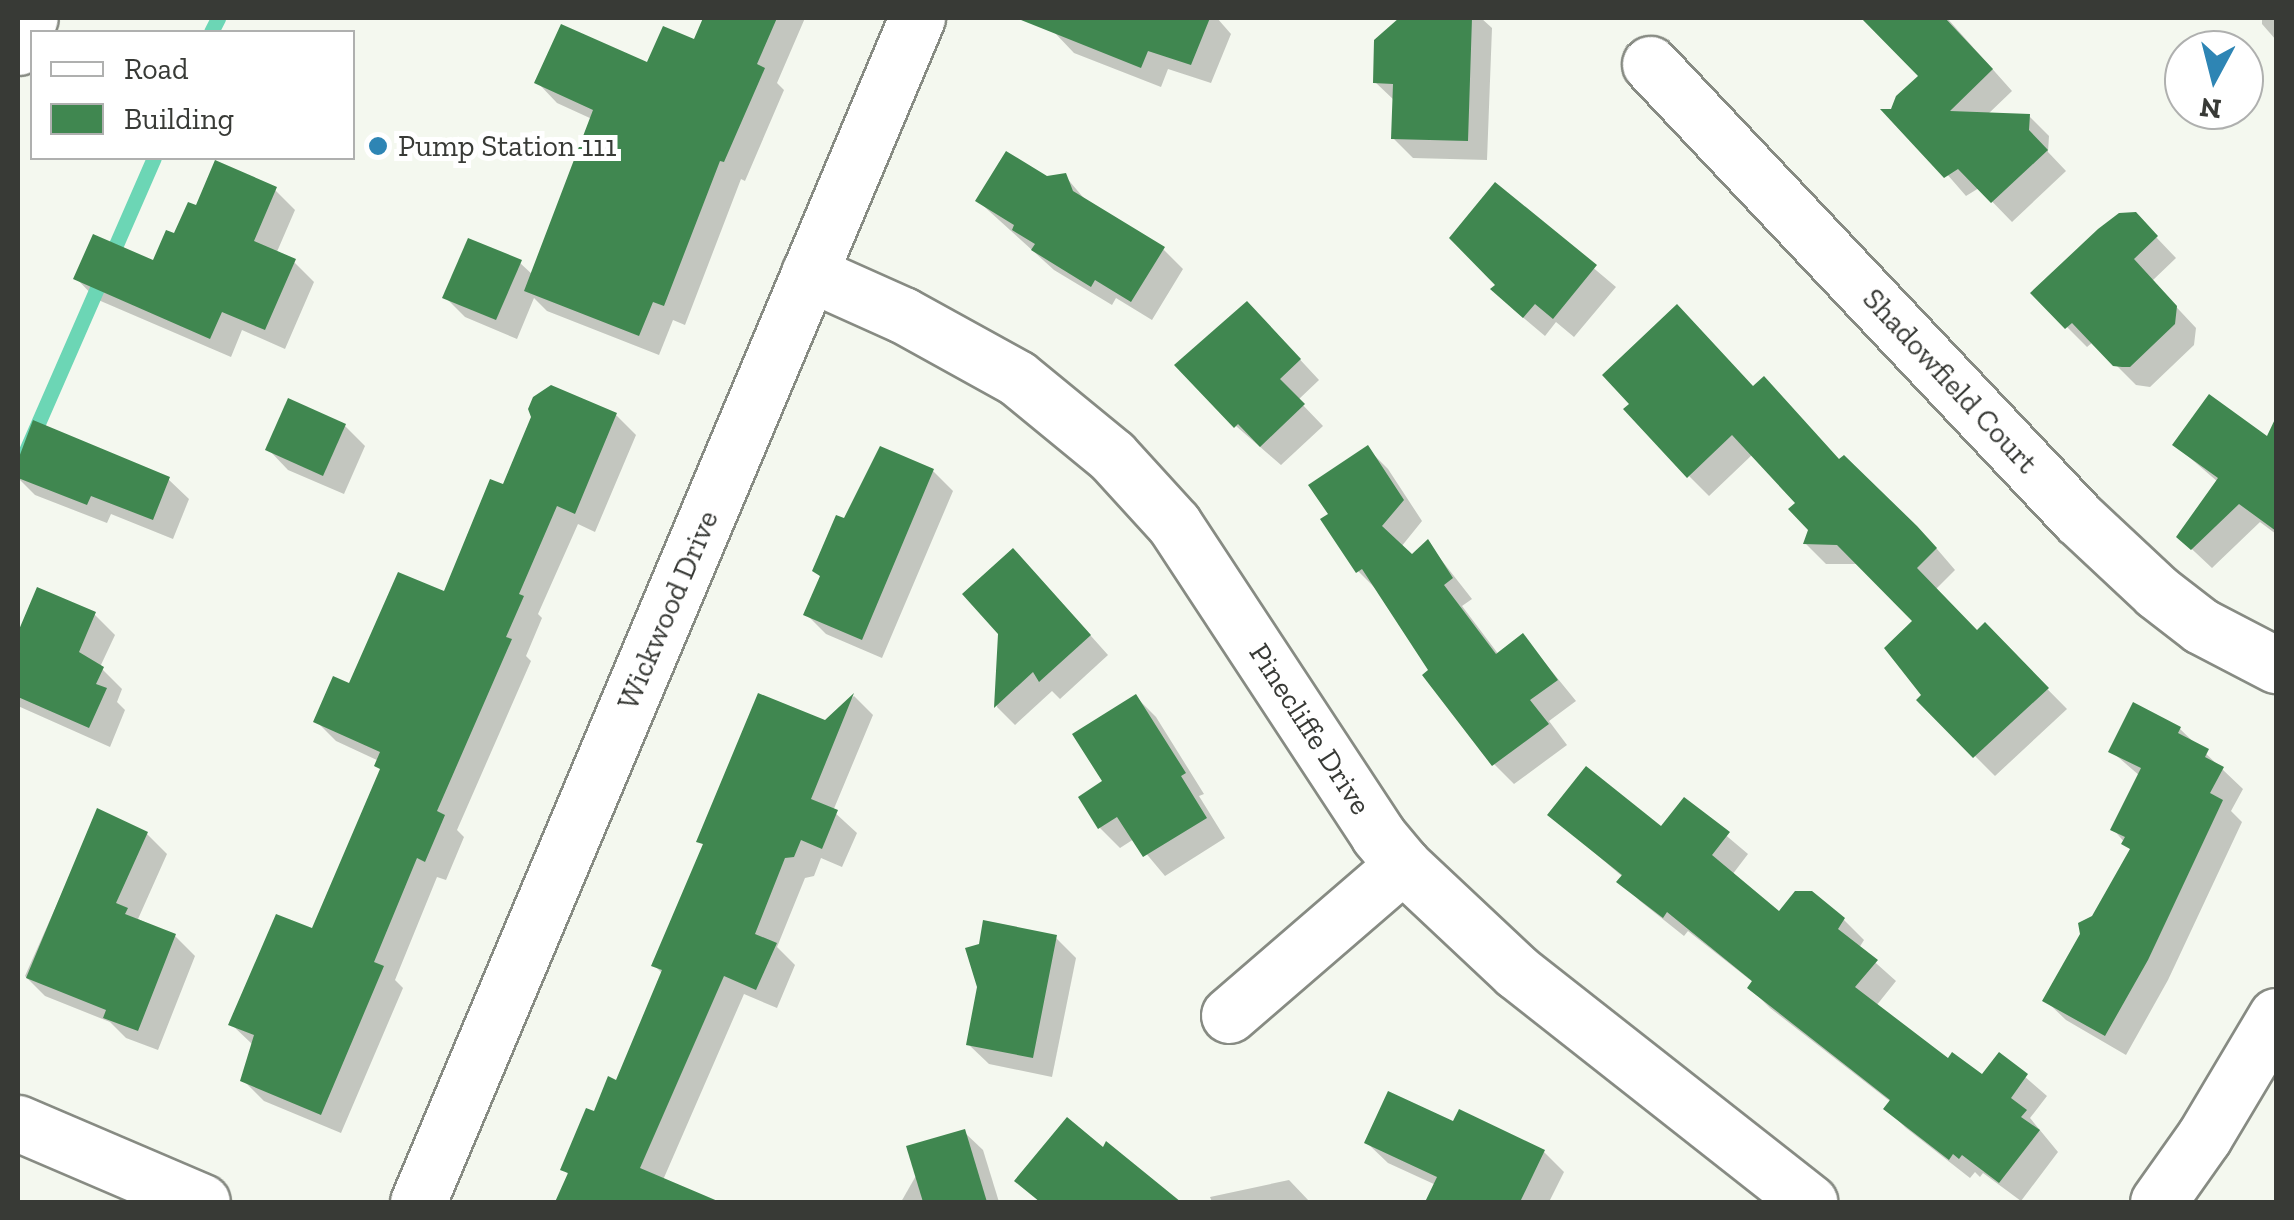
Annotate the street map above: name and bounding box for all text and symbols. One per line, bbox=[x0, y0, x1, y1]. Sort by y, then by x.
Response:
legend bbox=[30, 30, 355, 160]
north arrow bbox=[2164, 30, 2264, 130]
text: Road bbox=[124, 51, 189, 87]
text: N bbox=[2198, 91, 2223, 126]
text: Building bbox=[124, 101, 234, 137]
place label: Pump Station 111 bbox=[398, 128, 616, 164]
marker: Pump Station 111 bbox=[367, 135, 389, 157]
street label: Shadowfield Court bbox=[1855, 281, 2045, 481]
street label: Wickwood Drive bbox=[610, 505, 726, 715]
street label: Pinecliffe Drive bbox=[1241, 637, 1379, 821]

